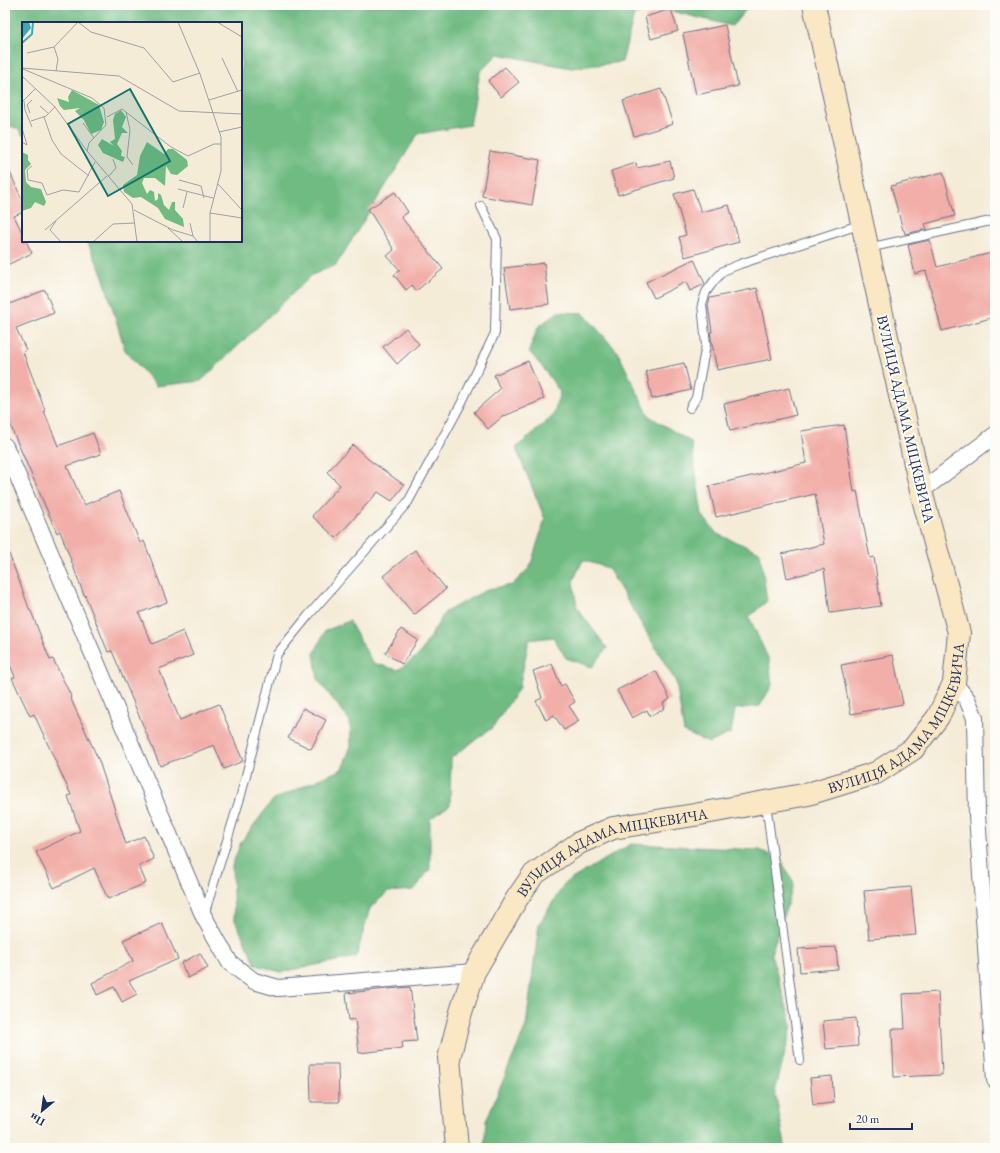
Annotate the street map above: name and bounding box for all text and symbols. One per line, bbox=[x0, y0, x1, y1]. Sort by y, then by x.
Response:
inset map bbox=[22, 22, 242, 242]
street label: ВУЛИЦЯ АДАМА МІЦКЕВИЧА bbox=[873, 313, 939, 525]
street label: ВУЛИЦЯ АДАМА МІЦКЕВИЧА bbox=[825, 641, 968, 797]
street label: ВУЛИЦЯ АДАМА МІЦКЕВИЧА bbox=[512, 803, 710, 900]
north arrow bbox=[22, 1091, 62, 1131]
scale bar bbox=[850, 1105, 912, 1131]
text: Пн bbox=[27, 1110, 47, 1130]
text: 20 m bbox=[856, 1111, 880, 1127]

